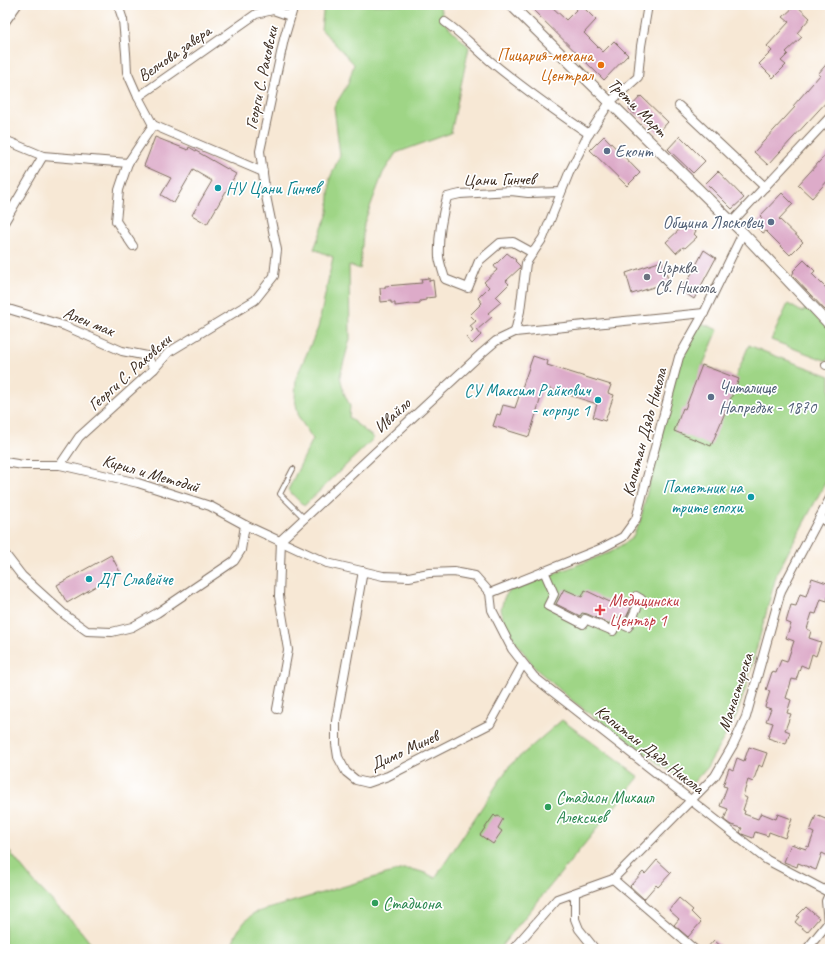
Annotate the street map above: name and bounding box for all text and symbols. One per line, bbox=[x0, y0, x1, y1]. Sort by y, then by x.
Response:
street label: Велчова завера bbox=[134, 19, 217, 87]
street label: Георги С. Раковски bbox=[240, 23, 283, 131]
place label: Пицария-механа Централ bbox=[497, 45, 595, 86]
marker: Пицария-механа Централ bbox=[596, 60, 606, 70]
street label: Трети Март bbox=[604, 74, 672, 142]
place label: Еконт bbox=[615, 141, 653, 162]
marker: Еконт bbox=[602, 146, 612, 156]
street label: Цани Гинчев bbox=[463, 168, 539, 191]
place label: НУ Цани Гинчев bbox=[226, 178, 324, 199]
marker: НУ Цани Гинчев bbox=[213, 183, 223, 193]
place label: Община Лясковец bbox=[663, 212, 764, 233]
marker: Община Лясковец bbox=[766, 217, 776, 227]
place label: Църква Св. Никола bbox=[655, 257, 717, 298]
marker: Църква Св. Никола bbox=[642, 272, 652, 282]
street label: Ален мак bbox=[60, 302, 119, 342]
street label: Георги С. Раковски bbox=[84, 328, 177, 415]
street label: Капитан Дядо Никола bbox=[617, 365, 672, 499]
place label: Читалище Напредък - 1870 bbox=[719, 377, 818, 418]
place label: СУ Максим Райкович - корпус 1 bbox=[464, 380, 592, 421]
street label: Ивайло bbox=[370, 392, 416, 438]
marker: Читалище Напредък - 1870 bbox=[706, 392, 716, 402]
marker: СУ Максим Райкович - корпус 1 bbox=[593, 395, 603, 405]
street label: Кирил и Методий bbox=[100, 450, 203, 498]
place label: Паметник на трите епохи bbox=[663, 477, 745, 518]
marker: Паметник на трите епохи bbox=[746, 492, 756, 502]
place label: ДГ Славейче bbox=[97, 569, 174, 590]
marker: ДГ Славейче bbox=[84, 574, 94, 584]
place label: Медицински Център 1 bbox=[609, 590, 680, 631]
marker: Медицински Център 1 bbox=[594, 604, 606, 616]
street label: Манастирска bbox=[713, 649, 758, 734]
street label: Капитан Дядо Никола bbox=[591, 701, 709, 799]
street label: Димо Минев bbox=[367, 724, 445, 775]
place label: Стадион Михаил Алексиев bbox=[556, 787, 655, 828]
marker: Стадион Михаил Алексиев bbox=[543, 802, 553, 812]
place label: Стадиона bbox=[383, 893, 443, 914]
marker: Стадиона bbox=[370, 898, 380, 908]

